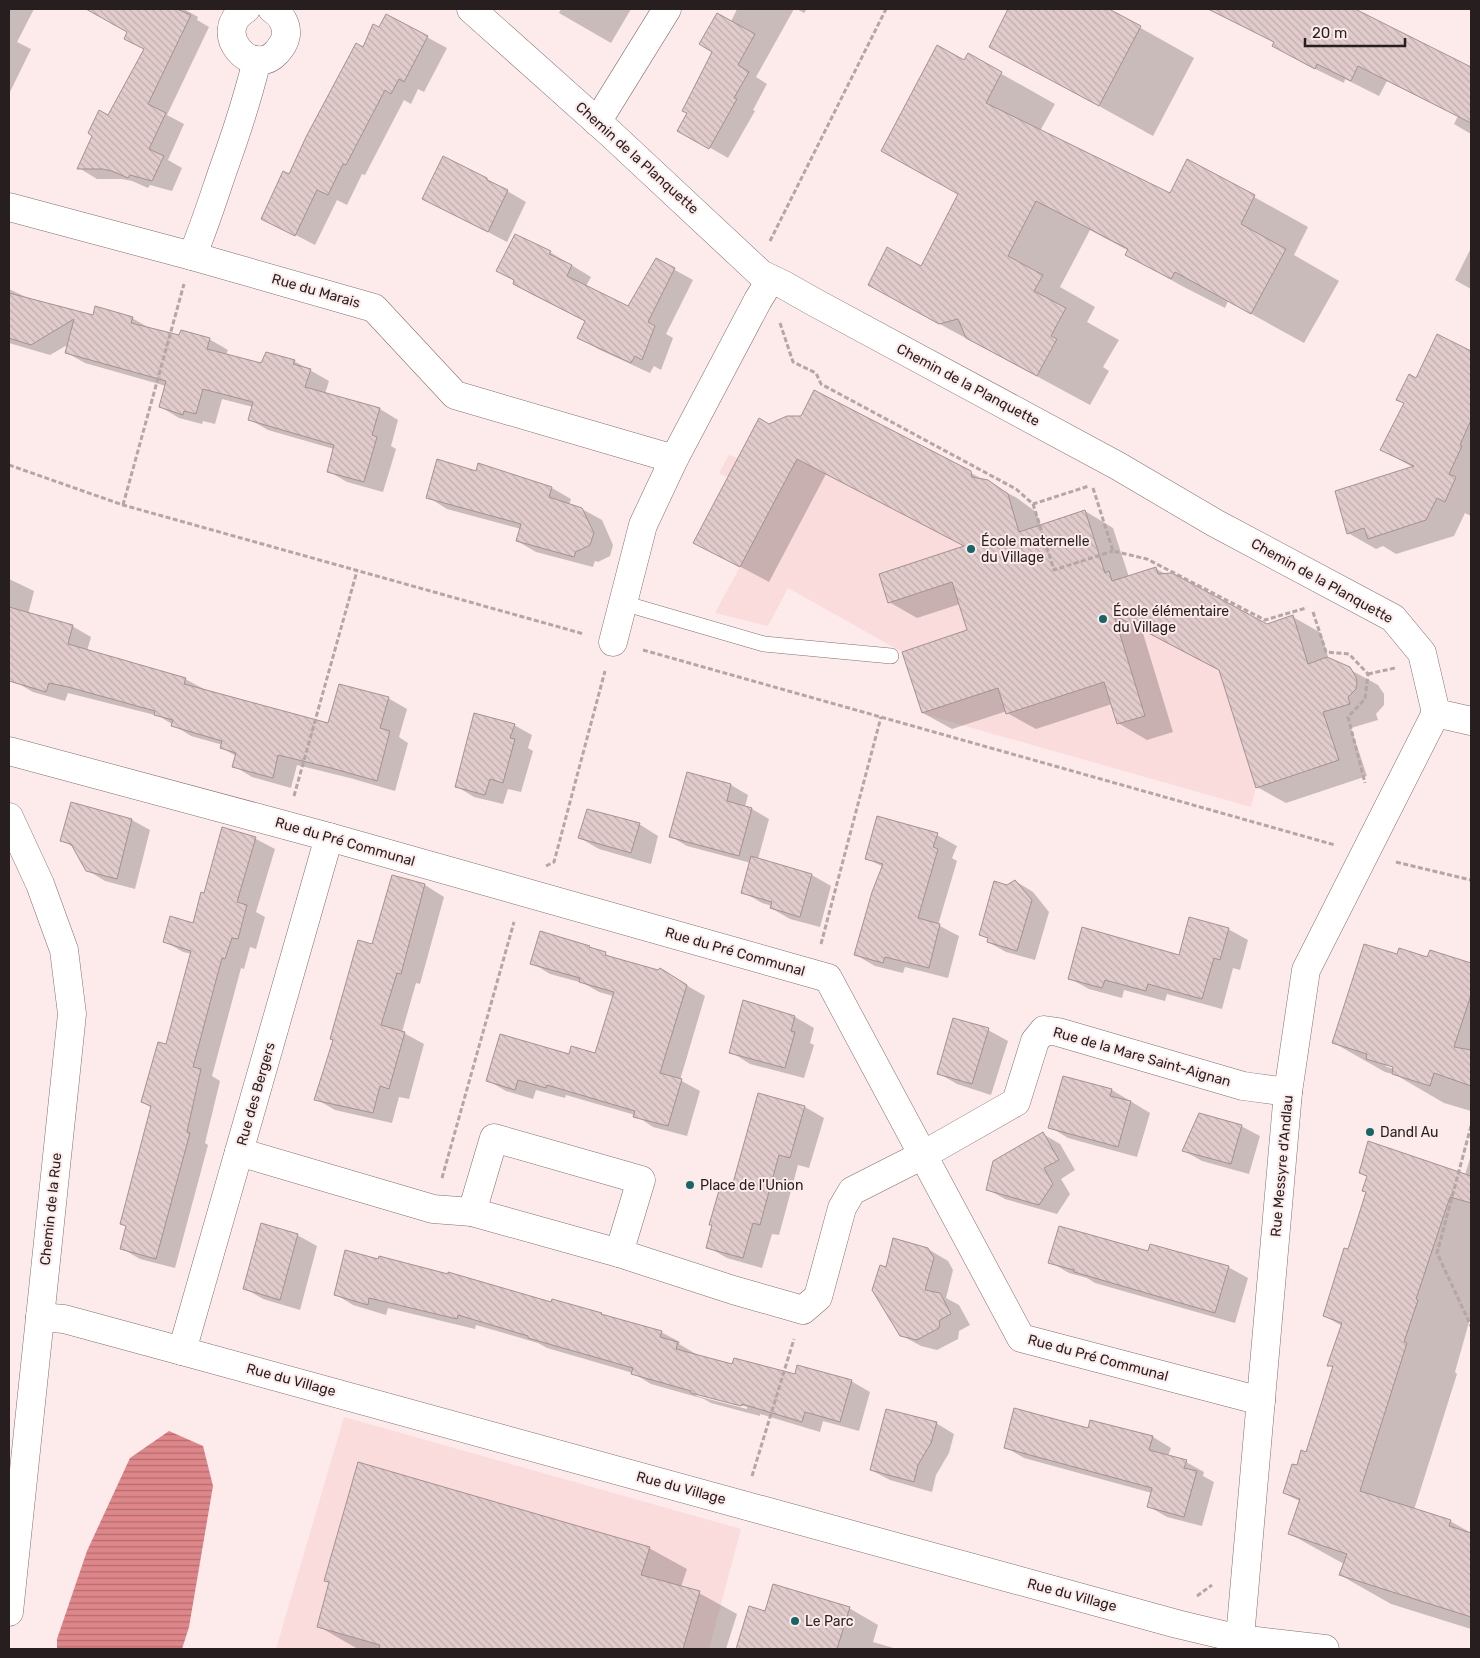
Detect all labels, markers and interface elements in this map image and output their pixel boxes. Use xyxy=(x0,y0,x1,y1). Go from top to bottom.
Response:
scale bar xyxy=(1305,15,1405,47)
text: 20 m xyxy=(1312,24,1347,42)
street label: Chemin de la Planquette xyxy=(572,98,702,218)
street label: Rue du Marais xyxy=(270,270,362,312)
street label: Chemin de la Planquette xyxy=(894,340,1043,430)
place label: École maternelle du Village xyxy=(981,532,1090,566)
street label: Chemin de la Planquette xyxy=(1248,535,1396,627)
marker: École maternelle du Village xyxy=(965,543,977,555)
place label: École élémentaire du Village xyxy=(1113,602,1229,636)
marker: École élémentaire du Village xyxy=(1097,613,1109,625)
street label: Rue du Pré Communal xyxy=(273,814,417,870)
street label: Rue du Pré Communal xyxy=(663,924,807,980)
street label: Rue de la Mare Saint-Aignan xyxy=(1051,1023,1233,1091)
street label: Rue des Bergers xyxy=(233,1040,279,1148)
street label: Rue Messyre d'Andlau xyxy=(1267,1094,1297,1238)
place label: Dandl Au xyxy=(1380,1124,1438,1141)
marker: Dandl Au xyxy=(1364,1126,1376,1138)
street label: Chemin de la Rue xyxy=(37,1152,65,1266)
place label: Place de l'Union xyxy=(700,1177,803,1194)
marker: Place de l'Union xyxy=(684,1179,696,1191)
street label: Rue du Pré Communal xyxy=(1026,1331,1170,1385)
street label: Rue du Village xyxy=(244,1360,338,1400)
street label: Rue du Village xyxy=(634,1468,728,1508)
street label: Rue du Village xyxy=(1025,1575,1119,1615)
place label: Le Parc xyxy=(805,1613,854,1630)
marker: Le Parc xyxy=(789,1615,801,1627)

